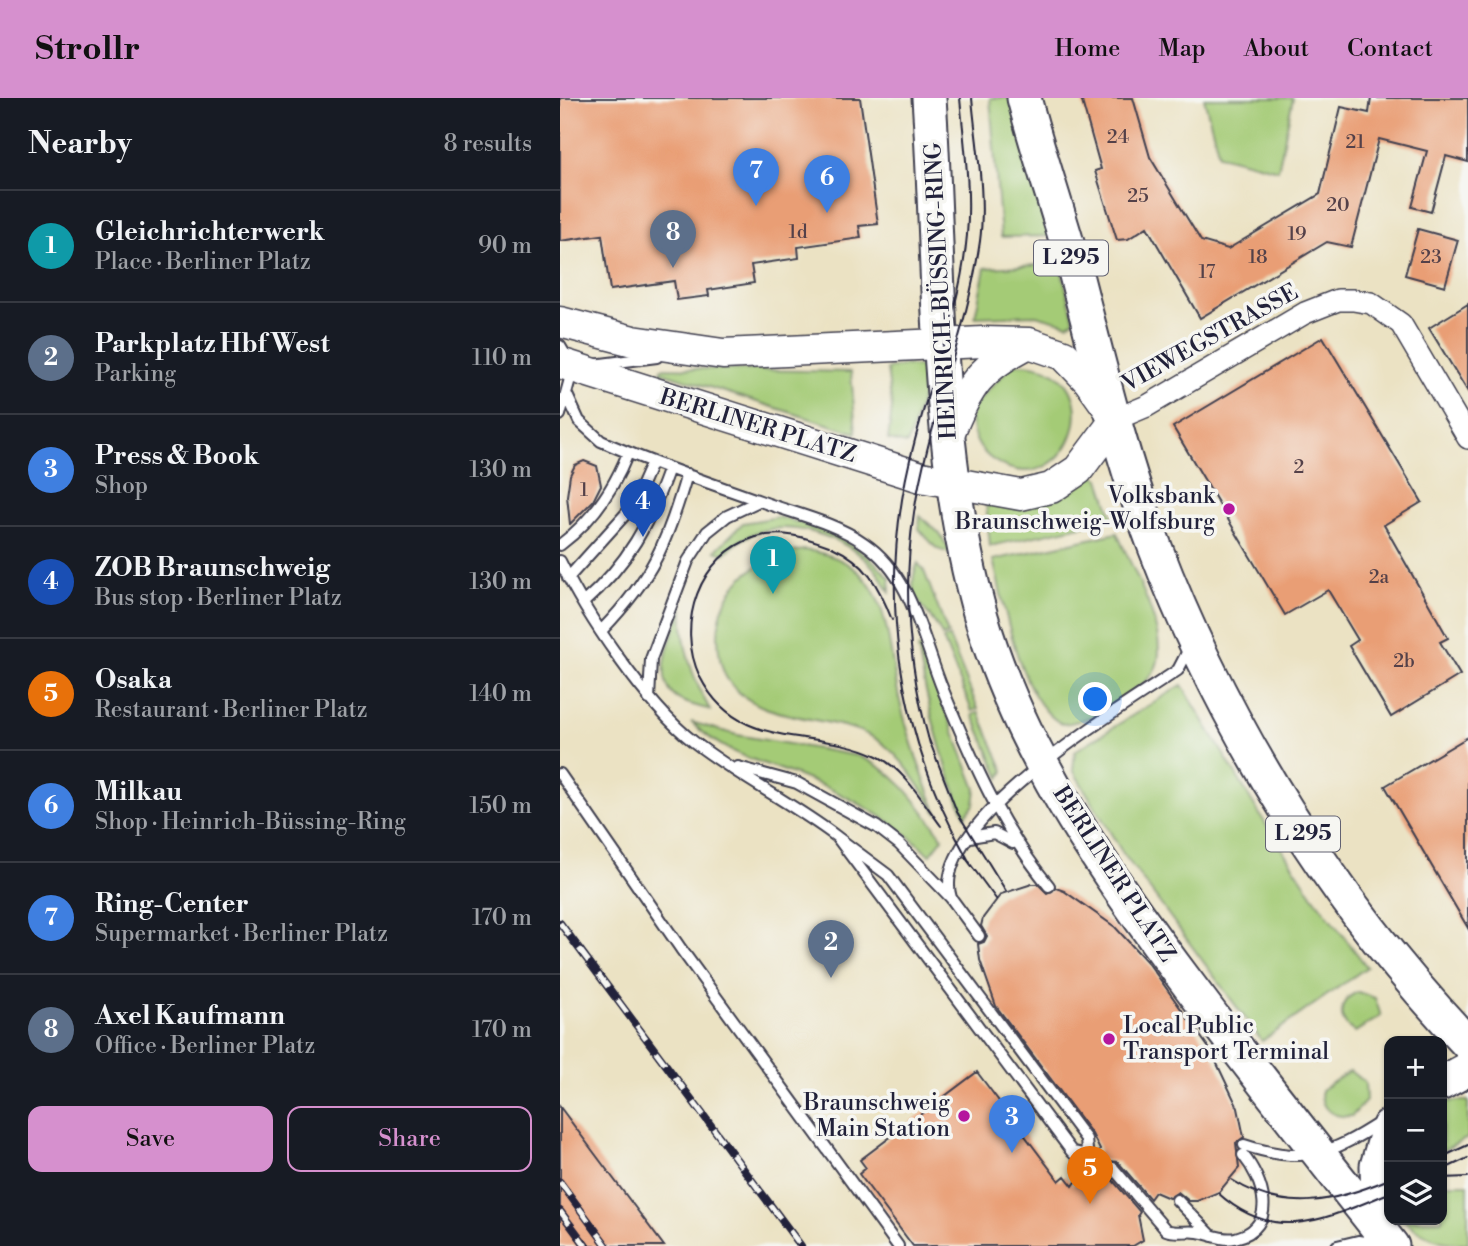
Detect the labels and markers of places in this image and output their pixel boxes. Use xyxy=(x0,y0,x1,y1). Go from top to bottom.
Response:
pin: 7 xyxy=(733,148,779,206)
pin: 6 xyxy=(804,155,850,213)
pin: 8 xyxy=(650,210,696,268)
pin: 4 xyxy=(620,479,666,537)
place label: Volksbank Braunschweig-Wolfsburg xyxy=(954,482,1216,536)
marker: Volksbank Braunschweig-Wolfsburg xyxy=(1221,501,1237,517)
pin: 1 xyxy=(750,536,796,594)
pin: 2 xyxy=(808,920,854,978)
place label: Local Public Transport Terminal xyxy=(1123,1012,1329,1066)
marker: Local Public Transport Terminal xyxy=(1101,1031,1117,1047)
place label: Braunschweig Main Station xyxy=(803,1089,950,1143)
pin: 3 xyxy=(989,1095,1035,1153)
marker: Braunschweig Main Station xyxy=(956,1108,972,1124)
pin: 5 xyxy=(1067,1146,1113,1204)

